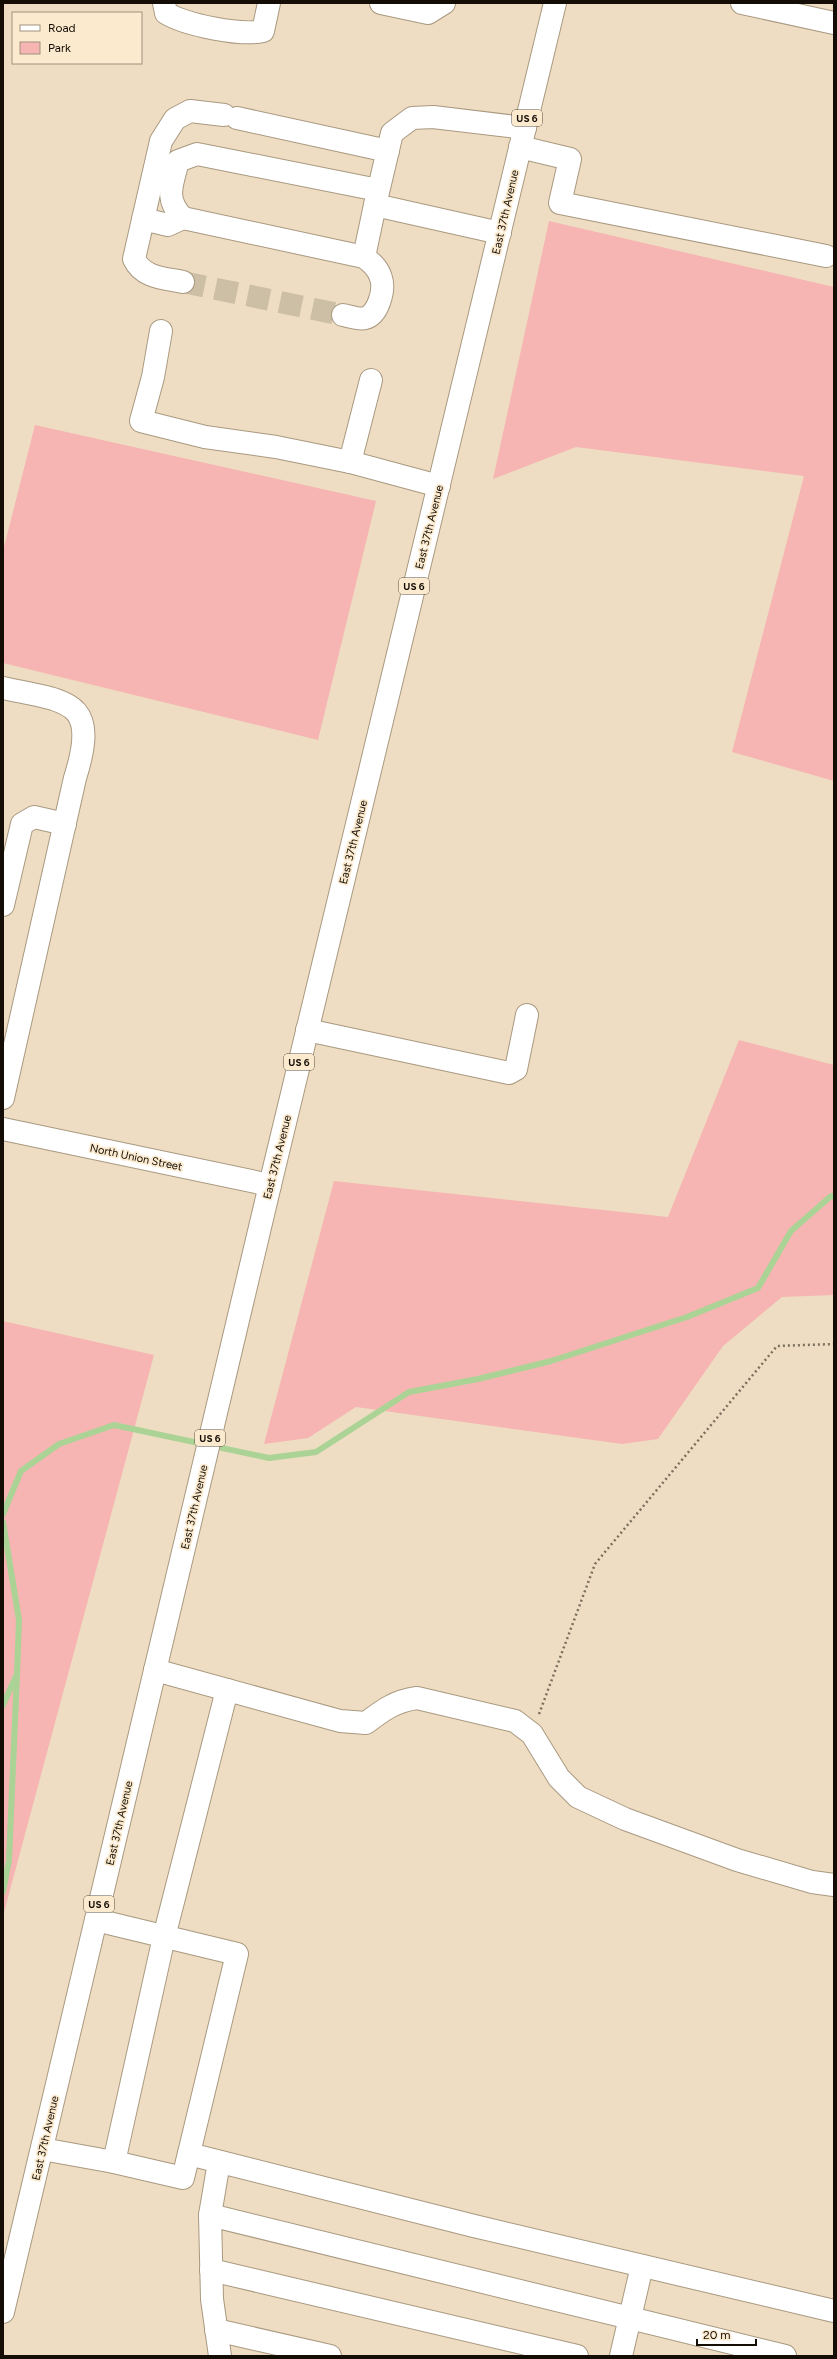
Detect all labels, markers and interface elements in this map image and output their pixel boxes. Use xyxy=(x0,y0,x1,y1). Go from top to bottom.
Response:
legend xyxy=(12,12,142,64)
text: Road xyxy=(48,21,76,35)
text: Park xyxy=(48,41,71,55)
road number: US 6 xyxy=(512,110,542,126)
street label: East 37th Avenue xyxy=(489,169,522,256)
street label: East 37th Avenue xyxy=(413,484,446,571)
road number: US 6 xyxy=(399,578,429,594)
street label: East 37th Avenue xyxy=(337,799,370,886)
road number: US 6 xyxy=(284,1054,314,1070)
street label: East 37th Avenue xyxy=(261,1114,294,1201)
street label: North Union Street xyxy=(89,1141,183,1174)
road number: US 6 xyxy=(195,1430,225,1446)
street label: East 37th Avenue xyxy=(178,1464,211,1551)
street label: East 37th Avenue xyxy=(103,1780,136,1867)
road number: US 6 xyxy=(84,1896,114,1912)
street label: East 37th Avenue xyxy=(29,2095,62,2182)
scale bar xyxy=(697,2321,756,2347)
text: 20 m xyxy=(703,2328,731,2342)

